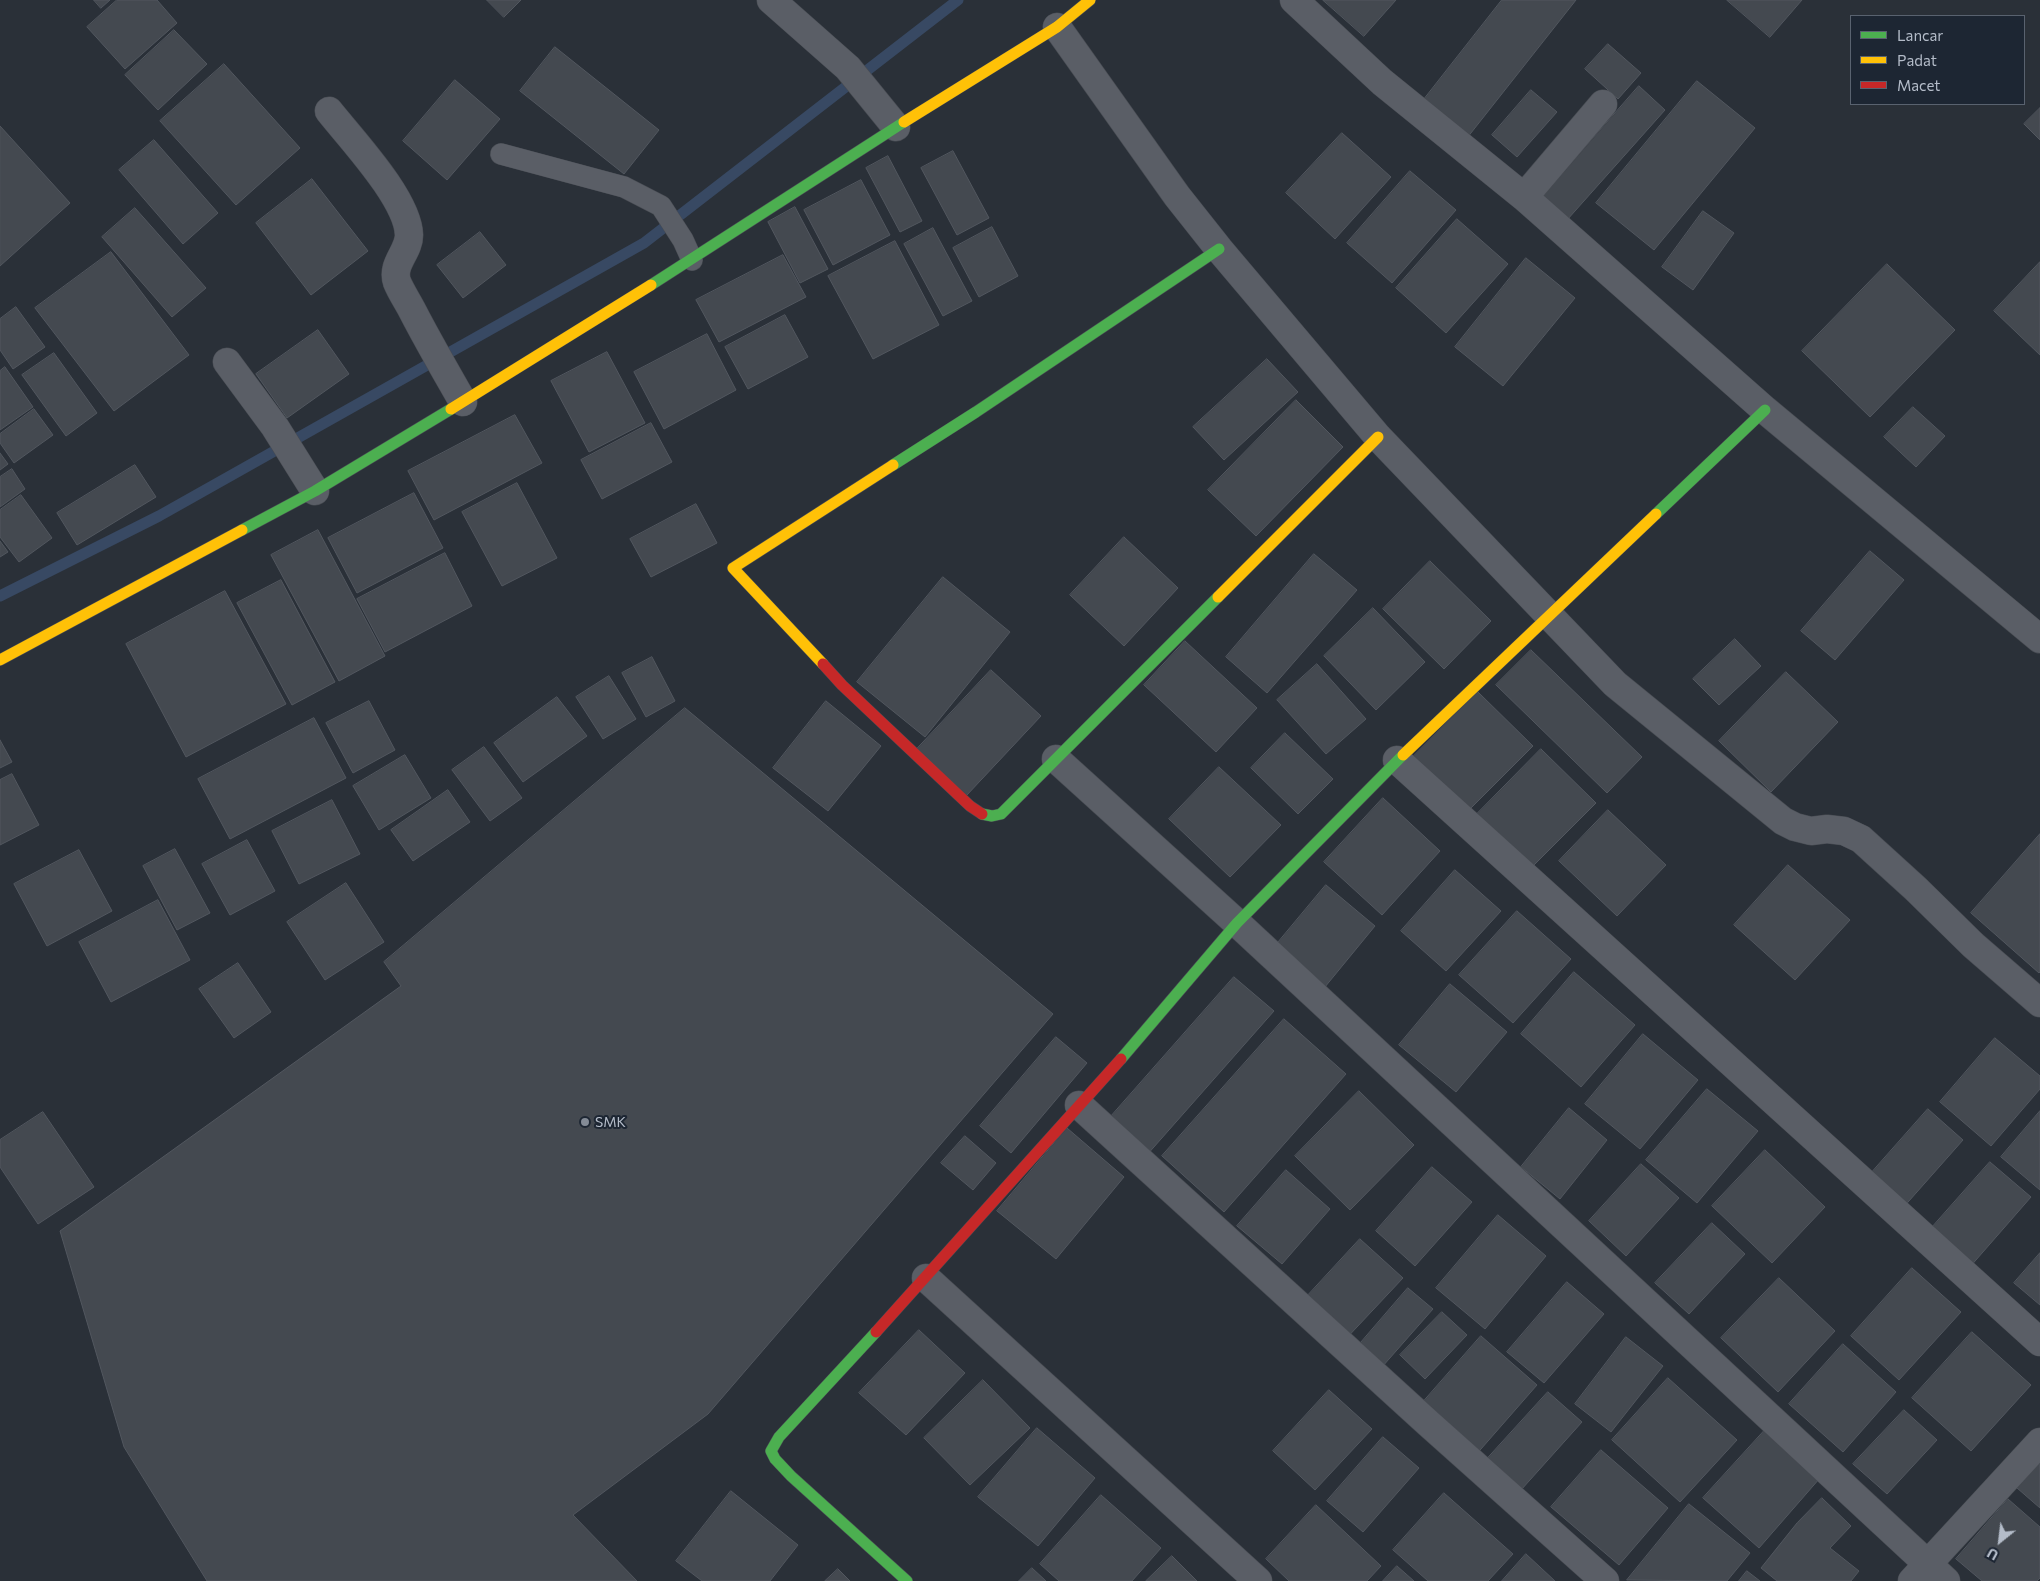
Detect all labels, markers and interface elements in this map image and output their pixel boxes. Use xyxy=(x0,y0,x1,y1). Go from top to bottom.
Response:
legend xyxy=(1850,15,2025,105)
text: Lancar xyxy=(1897,26,1943,44)
text: Padat xyxy=(1897,51,1937,69)
text: Macet xyxy=(1897,76,1940,94)
place label: SMK xyxy=(595,1114,626,1130)
marker: SMK xyxy=(579,1116,591,1128)
north arrow xyxy=(1975,1516,2025,1566)
text: U xyxy=(1984,1545,2001,1564)

